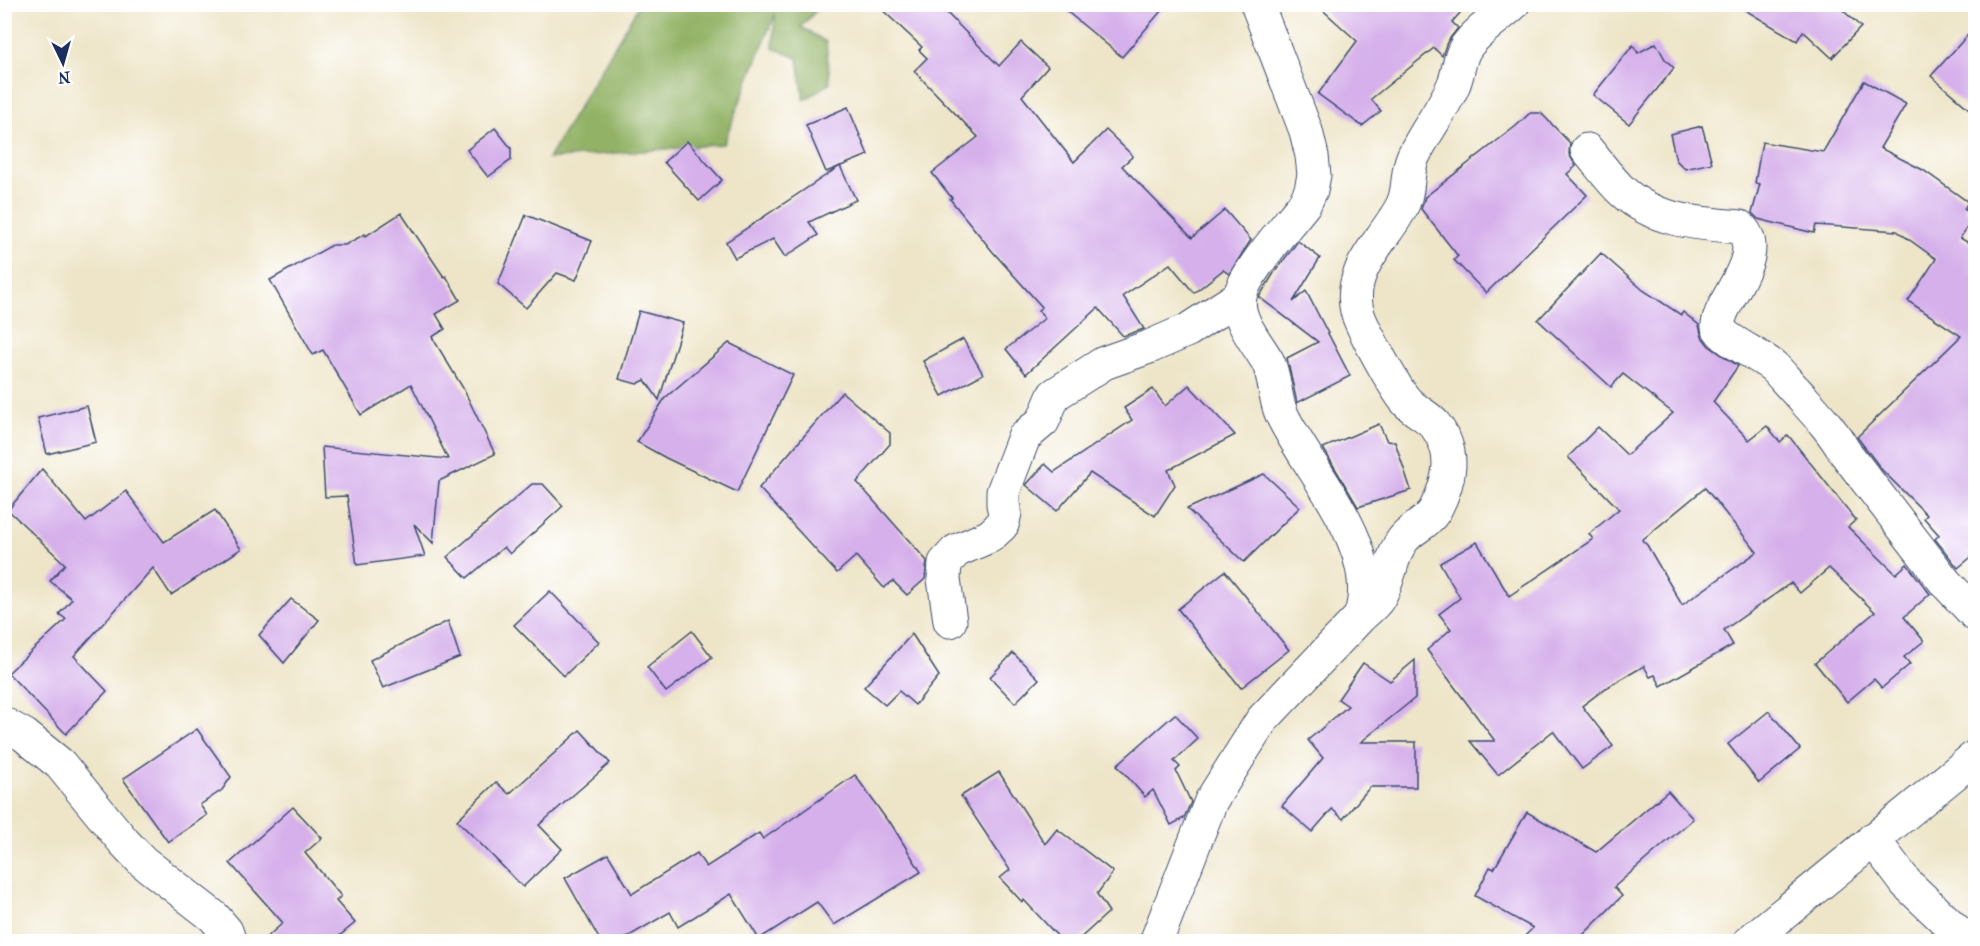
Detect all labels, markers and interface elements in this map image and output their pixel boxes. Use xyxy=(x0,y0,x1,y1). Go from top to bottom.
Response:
north arrow xyxy=(33,33,93,93)
text: N xyxy=(57,67,71,88)

